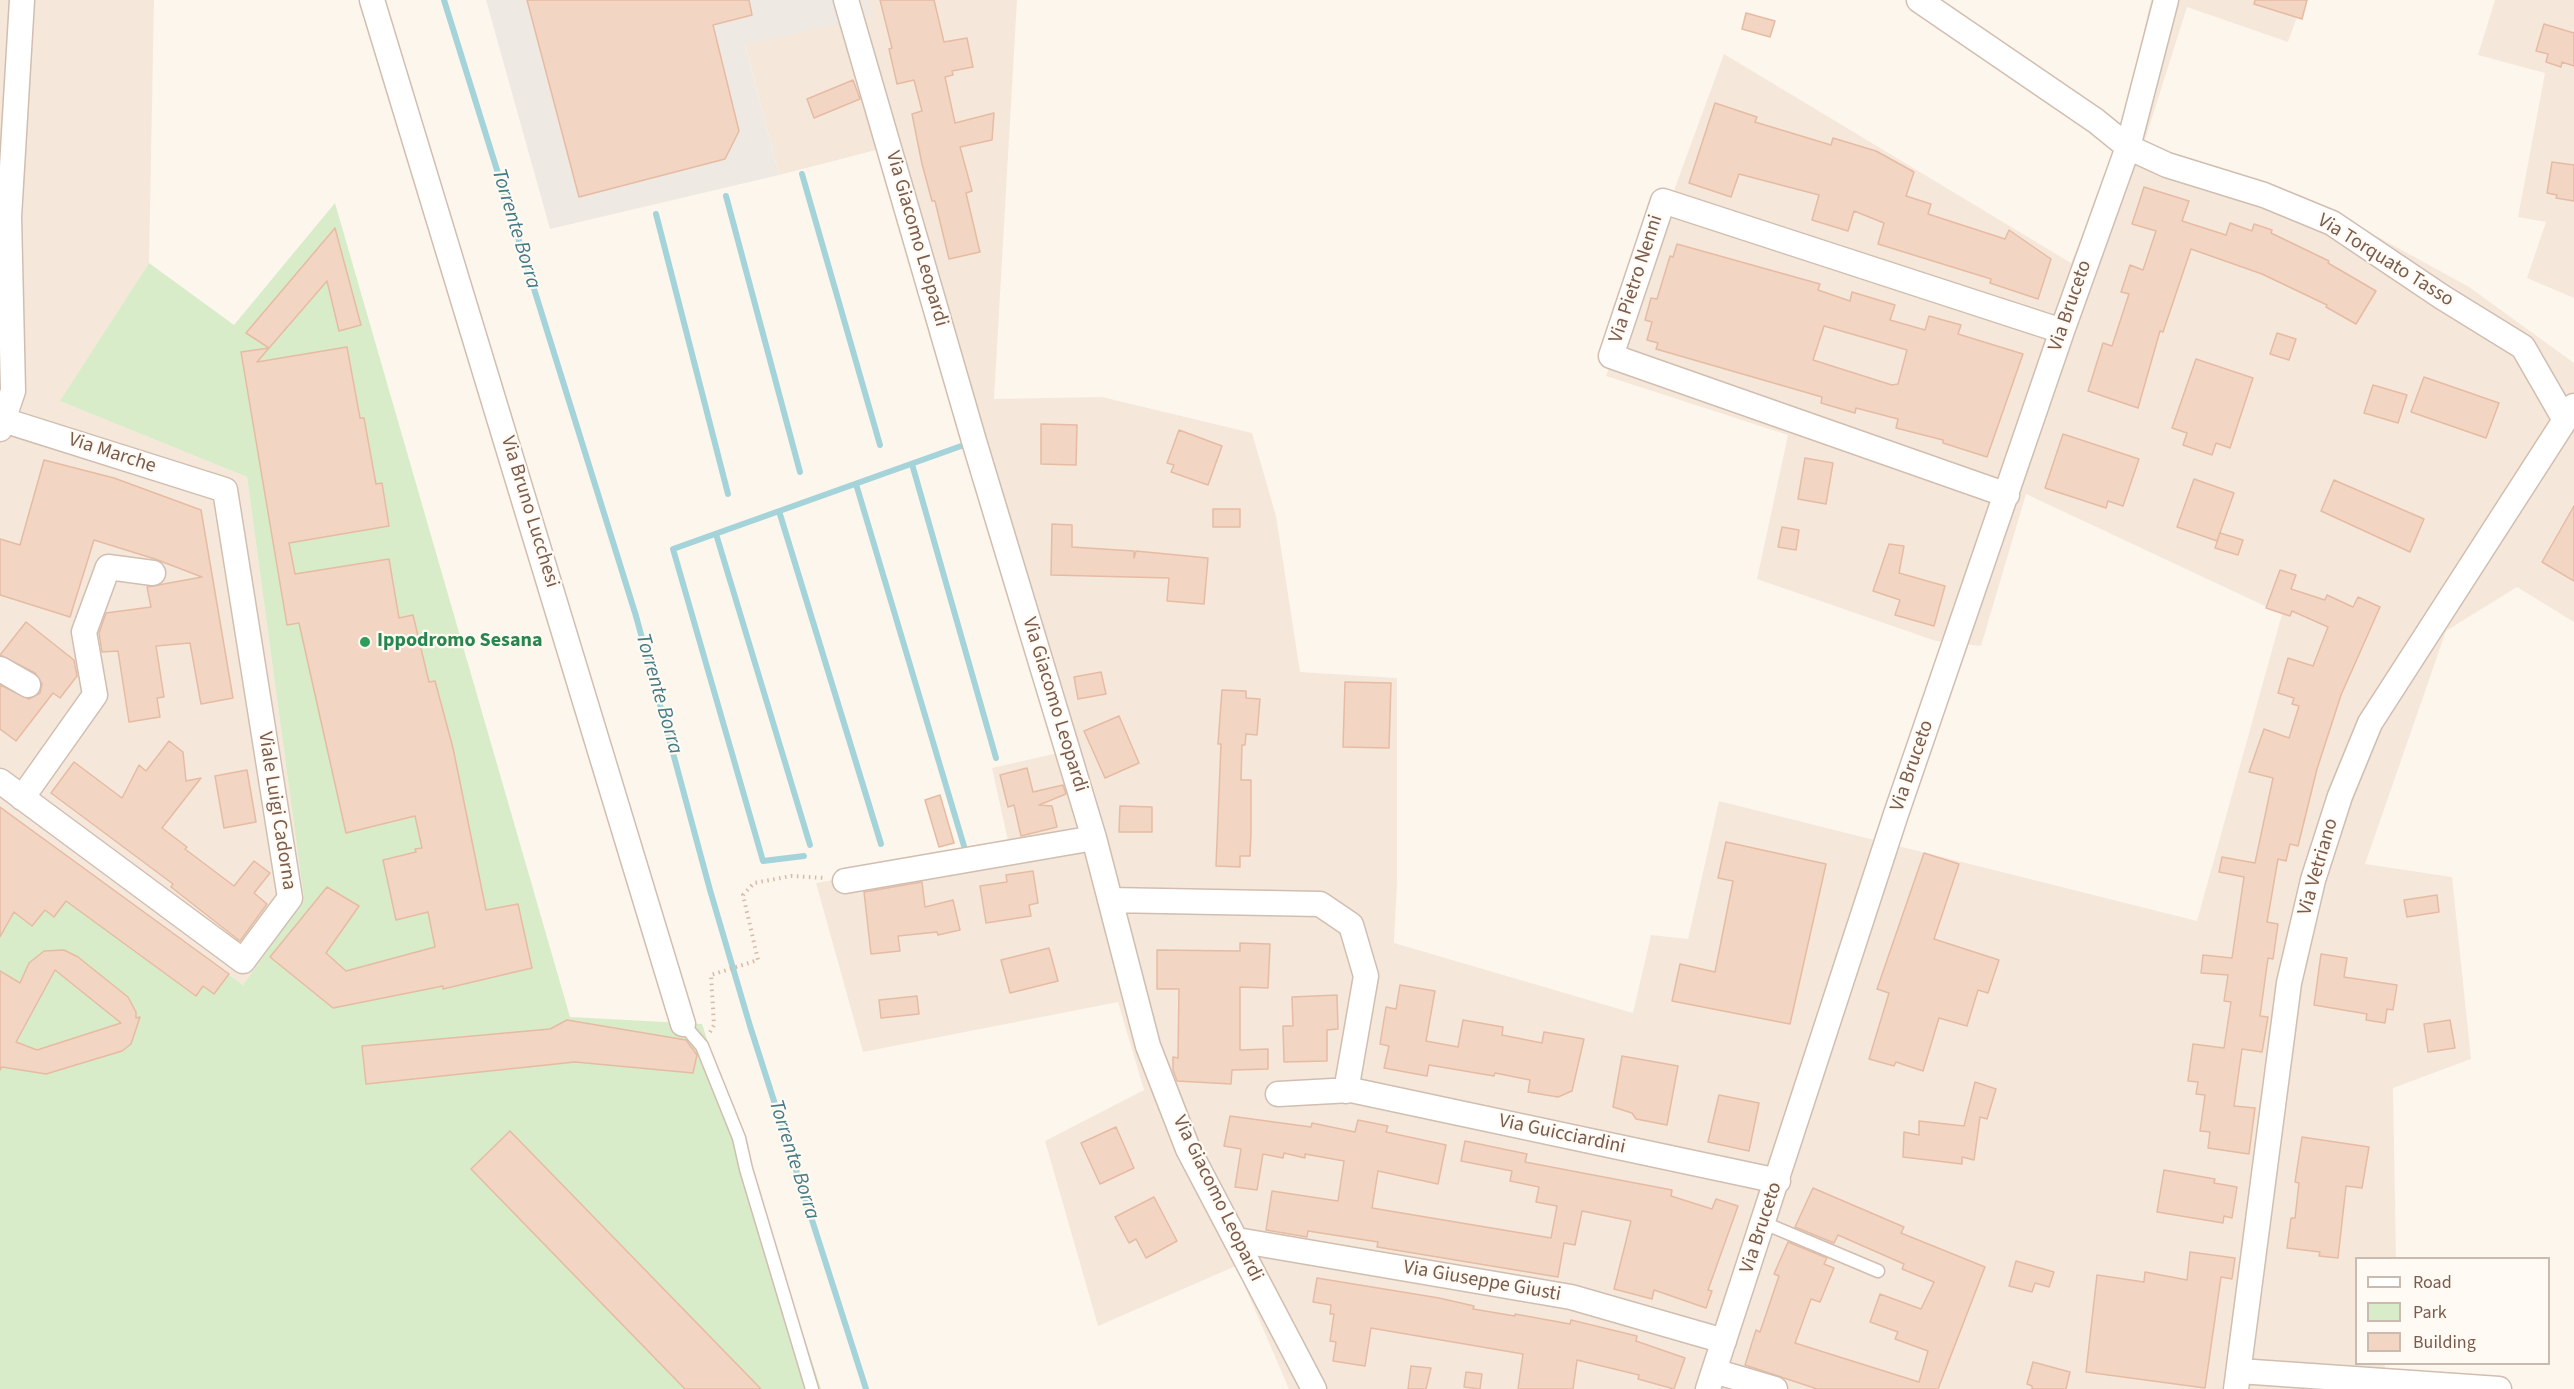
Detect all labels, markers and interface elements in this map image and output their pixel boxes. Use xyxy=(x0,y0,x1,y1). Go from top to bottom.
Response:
street label: Via Giacomo Leopardi xyxy=(879,148,953,330)
water label: Torrente Borra xyxy=(485,166,545,292)
street label: Via Torquato Tasso xyxy=(2312,209,2458,313)
street label: Via Pietro Nenni xyxy=(1605,212,1669,346)
street label: Via Bruceto xyxy=(2044,257,2098,355)
street label: Via Marche xyxy=(65,429,159,479)
street label: Via Bruno Lucchesi xyxy=(495,433,563,591)
street label: Via Giacomo Leopardi xyxy=(1016,615,1092,795)
place label: Ippodromo Sesana xyxy=(377,630,542,654)
water label: Torrente Borra xyxy=(629,631,687,757)
marker: Ippodromo Sesana xyxy=(358,635,372,649)
street label: Via Bruceto xyxy=(1886,717,1940,815)
street label: Viale Luigi Cadorna xyxy=(252,730,300,892)
street label: Via Vetriano xyxy=(2294,816,2344,918)
water label: Torrente Borra xyxy=(762,1097,824,1223)
street label: Via Guicciardini xyxy=(1496,1110,1628,1160)
street label: Via Giacomo Leopardi xyxy=(1166,1112,1268,1286)
street label: Via Bruceto xyxy=(1736,1179,1788,1277)
street label: Via Giuseppe Giusti xyxy=(1401,1256,1563,1308)
legend xyxy=(2355,1257,2550,1365)
text: Road xyxy=(2413,1270,2452,1295)
text: Park xyxy=(2413,1300,2447,1325)
text: Building xyxy=(2413,1330,2476,1355)

